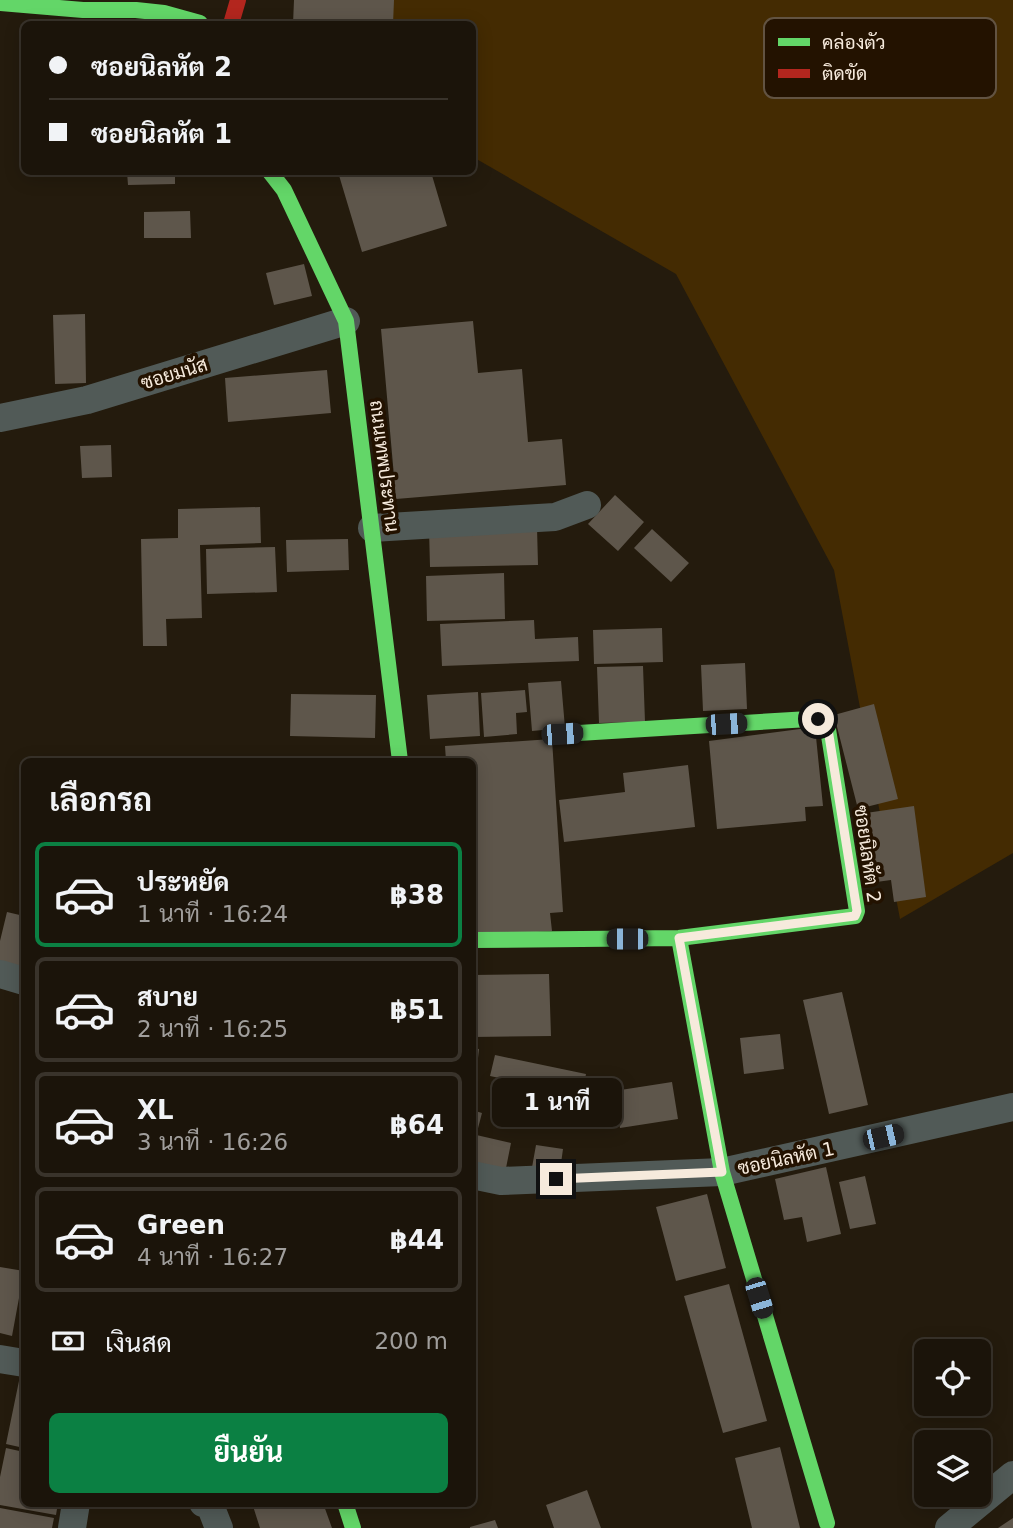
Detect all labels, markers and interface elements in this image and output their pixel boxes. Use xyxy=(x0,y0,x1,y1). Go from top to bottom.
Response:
legend xyxy=(764,18,996,98)
text: คล่องตัว xyxy=(822,31,886,53)
text: ซอยนิลหัต 2 xyxy=(91,52,232,82)
text: ติดขัด xyxy=(822,62,867,84)
text: ซอยนิลหัต 1 xyxy=(91,119,232,149)
street label: ซอยมนัส xyxy=(138,352,210,394)
street label: ถนนเทพประทาน xyxy=(366,399,404,533)
route start xyxy=(802,703,834,735)
car xyxy=(705,712,748,736)
car xyxy=(541,722,584,746)
text: เลือกรถ xyxy=(49,781,152,819)
street label: ซอยนิลหัต 2 xyxy=(850,804,886,904)
icon: car xyxy=(53,863,116,926)
text: ประหยัด xyxy=(137,867,230,897)
text: ฿38 xyxy=(390,880,444,910)
text: 1 นาที · 16:24 xyxy=(137,901,288,927)
car xyxy=(607,929,649,950)
icon: car xyxy=(53,978,116,1041)
text: สบาย xyxy=(137,982,198,1012)
text: ฿51 xyxy=(390,995,444,1025)
text: 2 นาที · 16:25 xyxy=(137,1016,288,1042)
callout: 1 นาที xyxy=(491,1078,621,1126)
text: 1 นาที xyxy=(524,1089,590,1115)
icon: car xyxy=(53,1093,116,1156)
text: XL xyxy=(137,1095,174,1125)
text: ฿64 xyxy=(390,1110,444,1140)
car xyxy=(861,1122,906,1152)
text: 3 นาที · 16:26 xyxy=(137,1129,288,1155)
street label: ซอยนิลหัต 1 xyxy=(735,1137,837,1179)
route end xyxy=(540,1163,572,1195)
icon: car xyxy=(53,1208,116,1271)
text: Green xyxy=(137,1210,225,1240)
text: ฿44 xyxy=(390,1225,444,1255)
text: 4 นาที · 16:27 xyxy=(137,1244,288,1270)
car xyxy=(743,1275,776,1321)
icon: cash xyxy=(49,1322,87,1360)
text: เงินสด xyxy=(105,1328,172,1358)
text: 200 m xyxy=(374,1328,448,1354)
map controls xyxy=(914,1339,991,1507)
button: locate xyxy=(914,1339,991,1416)
button: ยืนยัน xyxy=(49,1413,448,1493)
button: layers xyxy=(914,1430,991,1507)

